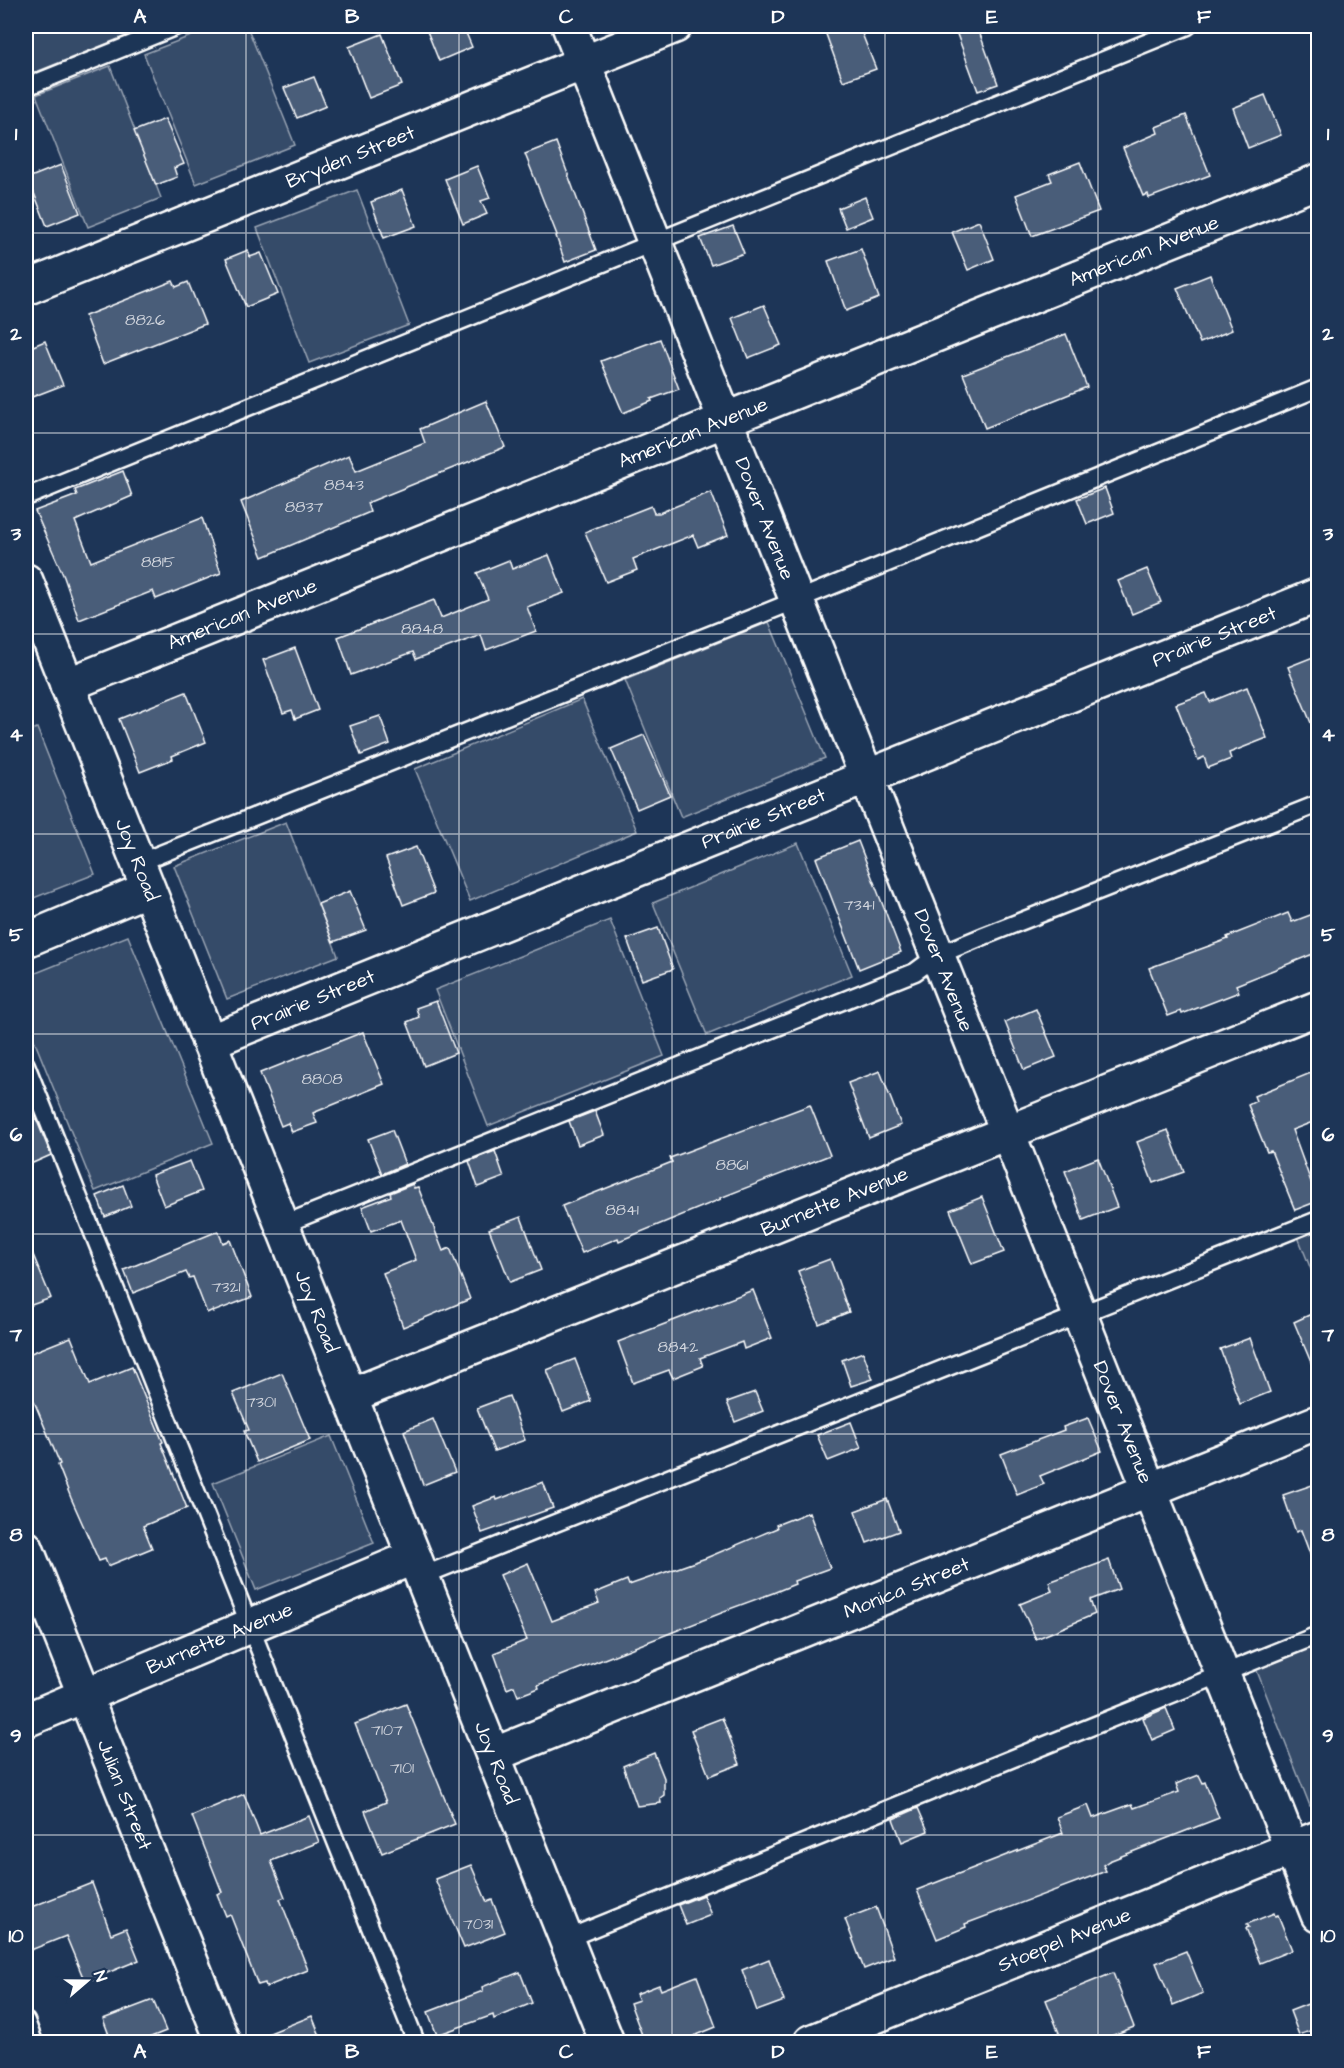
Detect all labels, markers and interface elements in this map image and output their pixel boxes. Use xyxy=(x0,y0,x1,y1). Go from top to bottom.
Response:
text: A xyxy=(134,3,147,31)
text: B xyxy=(345,3,360,31)
text: C xyxy=(559,3,574,31)
text: D xyxy=(772,3,785,31)
text: E xyxy=(986,3,998,31)
text: F xyxy=(1197,3,1212,31)
street label: Bryden Street xyxy=(282,118,419,196)
text: 1 xyxy=(15,120,18,148)
text: 1 xyxy=(1327,120,1330,148)
street label: American Avenue xyxy=(1065,208,1223,294)
house number: 8826 xyxy=(125,309,165,331)
text: 2 xyxy=(9,320,22,348)
text: 2 xyxy=(1321,320,1334,348)
street label: American Avenue xyxy=(614,390,772,475)
street label: Dover Avenue xyxy=(727,453,801,584)
house number: 8843 xyxy=(324,474,364,496)
house number: 8837 xyxy=(285,496,324,518)
text: 3 xyxy=(10,520,22,548)
text: 3 xyxy=(1322,520,1334,548)
house number: 8815 xyxy=(141,551,176,573)
street label: American Avenue xyxy=(163,572,322,657)
street label: Prairie Street xyxy=(1148,599,1281,674)
house number: 8848 xyxy=(401,618,443,640)
text: 4 xyxy=(9,721,23,749)
text: 4 xyxy=(1321,721,1335,749)
street label: Prairie Street xyxy=(697,781,830,856)
street label: Joy Road xyxy=(108,814,166,905)
house number: 7341 xyxy=(844,894,874,916)
street label: Dover Avenue xyxy=(907,905,980,1036)
text: 5 xyxy=(9,921,24,949)
text: 5 xyxy=(1321,921,1336,949)
street label: Prairie Street xyxy=(247,963,379,1038)
house number: 8808 xyxy=(301,1068,343,1090)
text: 6 xyxy=(10,1121,23,1149)
text: 6 xyxy=(1322,1121,1335,1149)
house number: 8861 xyxy=(716,1154,748,1176)
street label: Burnette Avenue xyxy=(757,1160,912,1244)
house number: 8841 xyxy=(605,1199,639,1221)
street label: Joy Road xyxy=(287,1266,345,1357)
house number: 7321 xyxy=(211,1276,241,1298)
text: 7 xyxy=(9,1321,23,1349)
text: 7 xyxy=(1321,1321,1335,1349)
house number: 8842 xyxy=(658,1336,698,1358)
street label: Dover Avenue xyxy=(1086,1357,1160,1488)
house number: 7301 xyxy=(246,1391,276,1413)
text: 8 xyxy=(10,1521,23,1549)
text: 8 xyxy=(1322,1521,1335,1549)
street label: Monica Street xyxy=(839,1550,974,1626)
street label: Burnette Avenue xyxy=(142,1595,297,1682)
street label: Joy Road xyxy=(467,1717,525,1808)
house number: 7107 xyxy=(371,1719,403,1741)
text: 9 xyxy=(10,1722,22,1750)
text: 9 xyxy=(1322,1722,1334,1750)
street label: Julian Street xyxy=(90,1736,159,1855)
house number: 7101 xyxy=(390,1757,414,1779)
street label: Stoepel Avenue xyxy=(994,1901,1135,1979)
house number: 7031 xyxy=(463,1913,493,1935)
text: 10 xyxy=(8,1922,24,1950)
text: 10 xyxy=(1320,1922,1336,1950)
north arrow xyxy=(57,1951,117,2011)
text: N xyxy=(88,1968,112,1985)
text: A xyxy=(134,2038,147,2066)
text: B xyxy=(345,2038,360,2066)
text: C xyxy=(559,2038,574,2066)
text: D xyxy=(772,2038,785,2066)
text: E xyxy=(986,2038,998,2066)
text: F xyxy=(1197,2038,1212,2066)

